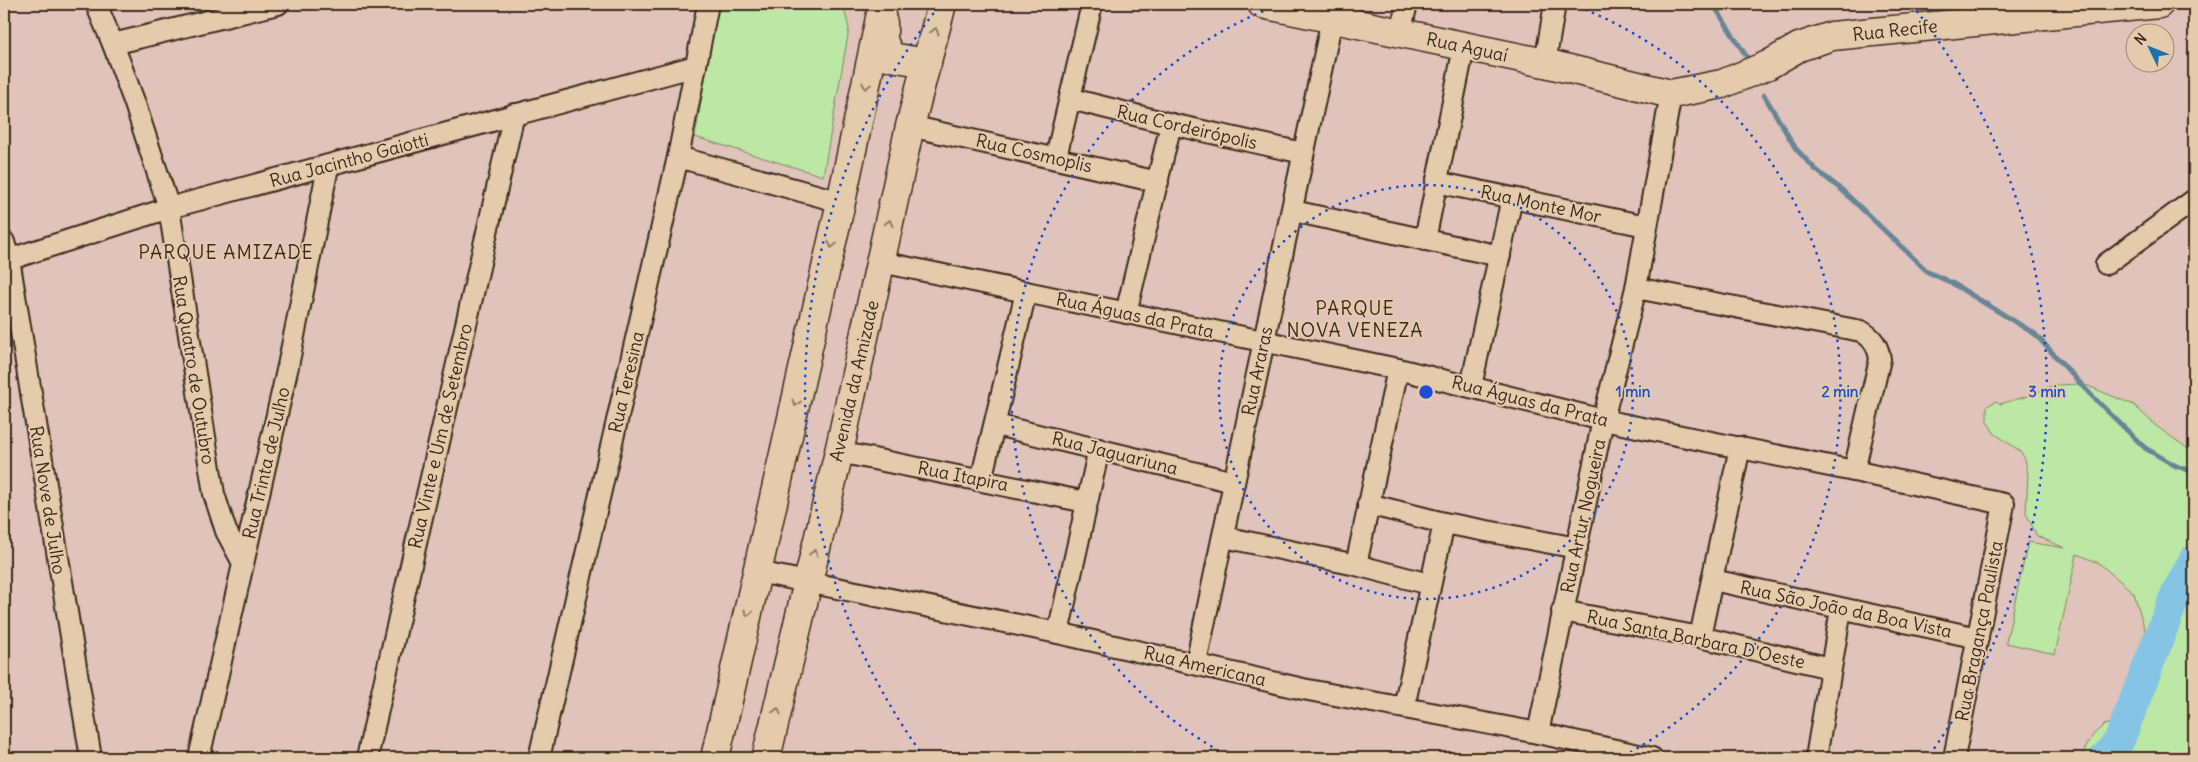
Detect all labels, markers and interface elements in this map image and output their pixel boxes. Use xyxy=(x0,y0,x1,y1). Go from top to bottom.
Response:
street label: Rua Recife xyxy=(1851,14,1939,46)
north arrow xyxy=(2126,22,2176,72)
one-way arrow xyxy=(929,27,940,36)
street label: Rua Aguaí xyxy=(1424,27,1510,67)
text: N xyxy=(2131,29,2150,49)
one-way arrow xyxy=(861,81,871,90)
street label: Rua Cordeirópolis xyxy=(1115,100,1259,154)
street label: Rua Jacintho Gaiotti xyxy=(267,128,431,192)
street label: Rua Cosmoplis xyxy=(974,128,1094,178)
street label: Rua Monte Mor xyxy=(1478,180,1604,228)
one-way arrow xyxy=(883,219,894,228)
district label: PARQUE AMIZADE xyxy=(138,240,314,264)
one-way arrow xyxy=(827,240,838,249)
street label: Rua Quatro de Outubro xyxy=(168,274,220,466)
street label: Rua Águas da Prata xyxy=(1054,287,1216,343)
district label: PARQUE NOVA VENEZA xyxy=(1286,296,1424,342)
street label: Avenida da Amizade xyxy=(824,298,884,464)
street label: Rua Vinte e Um de Setembro xyxy=(403,321,477,551)
street label: Rua Araras xyxy=(1236,324,1278,418)
street label: Rua Teresina xyxy=(603,329,649,435)
street label: Rua Águas da Prata xyxy=(1449,370,1611,432)
text: 1 min xyxy=(1616,382,1651,401)
text: 2 min xyxy=(1822,382,1859,401)
text: 3 min xyxy=(2028,382,2066,401)
centre of rings xyxy=(1417,383,1435,401)
street label: Rua Trinta de Julho xyxy=(237,385,295,541)
one-way arrow xyxy=(791,399,802,408)
street label: Rua Nove de Julho xyxy=(25,424,71,576)
street label: Rua Jaguariuna xyxy=(1050,426,1180,480)
street label: Rua Artur Nogueira xyxy=(1555,437,1611,595)
street label: Rua Itapira xyxy=(916,456,1010,496)
street label: Rua Bragança Paulista xyxy=(1950,539,2008,723)
one-way arrow xyxy=(808,548,819,557)
street label: Rua São João da Boa Vista xyxy=(1738,575,1954,643)
street label: Rua Santa Barbara D'Oeste xyxy=(1585,605,1807,673)
one-way arrow xyxy=(744,608,754,617)
street label: Rua Americana xyxy=(1142,641,1268,691)
one-way arrow xyxy=(771,706,782,715)

